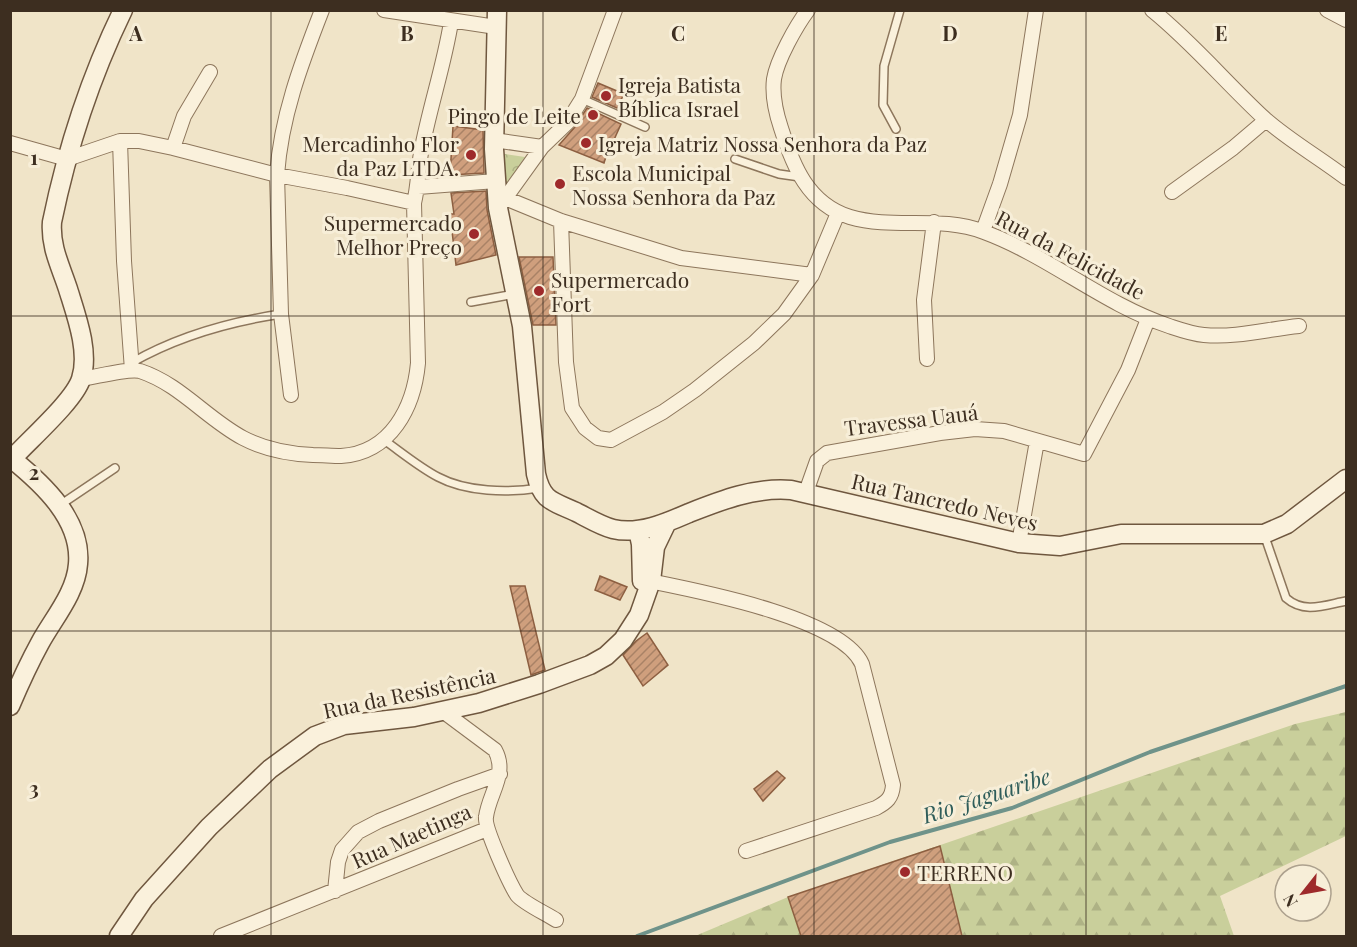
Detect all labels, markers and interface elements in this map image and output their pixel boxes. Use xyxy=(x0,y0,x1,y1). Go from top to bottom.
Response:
text: A xyxy=(128,19,143,46)
text: B xyxy=(400,19,414,46)
text: C xyxy=(671,19,685,46)
text: D xyxy=(942,19,958,46)
text: E xyxy=(1215,19,1227,46)
place label: Igreja Batista Bíblica Israel xyxy=(618,70,742,122)
marker: Igreja Batista Bíblica Israel xyxy=(599,89,613,103)
place label: Pingo de Leite xyxy=(447,101,581,129)
marker: Pingo de Leite xyxy=(586,108,600,122)
place label: Mercadinho Flor da Paz LTDA. xyxy=(302,129,460,181)
place label: Igreja Matriz Nossa Senhora da Paz xyxy=(598,129,927,157)
marker: Igreja Matriz Nossa Senhora da Paz xyxy=(579,136,593,150)
text: 1 xyxy=(30,143,38,170)
marker: Mercadinho Flor da Paz LTDA. xyxy=(464,148,478,162)
place label: Escola Municipal Nossa Senhora da Paz xyxy=(572,158,776,210)
marker: Escola Municipal Nossa Senhora da Paz xyxy=(553,177,567,191)
street label: Rua da Felicidade xyxy=(992,203,1150,305)
place label: Supermercado Melhor Preço xyxy=(324,208,462,260)
marker: Supermercado Melhor Preço xyxy=(467,227,481,241)
place label: Supermercado Fort xyxy=(551,265,689,317)
marker: Supermercado Fort xyxy=(532,284,546,298)
street label: Travessa Uauá xyxy=(843,397,980,441)
text: 2 xyxy=(29,458,39,485)
street label: Rua Tancredo Neves xyxy=(849,466,1041,536)
street label: Rua da Resistência xyxy=(320,660,498,724)
water label: Rio Jaguaribe xyxy=(917,760,1054,830)
text: 3 xyxy=(29,774,39,801)
street label: Rua Maetinga xyxy=(347,796,476,874)
place label: TERRENO xyxy=(917,858,1013,886)
north arrow xyxy=(1273,863,1333,923)
marker: TERRENO xyxy=(898,865,912,879)
text: N xyxy=(1278,890,1302,911)

